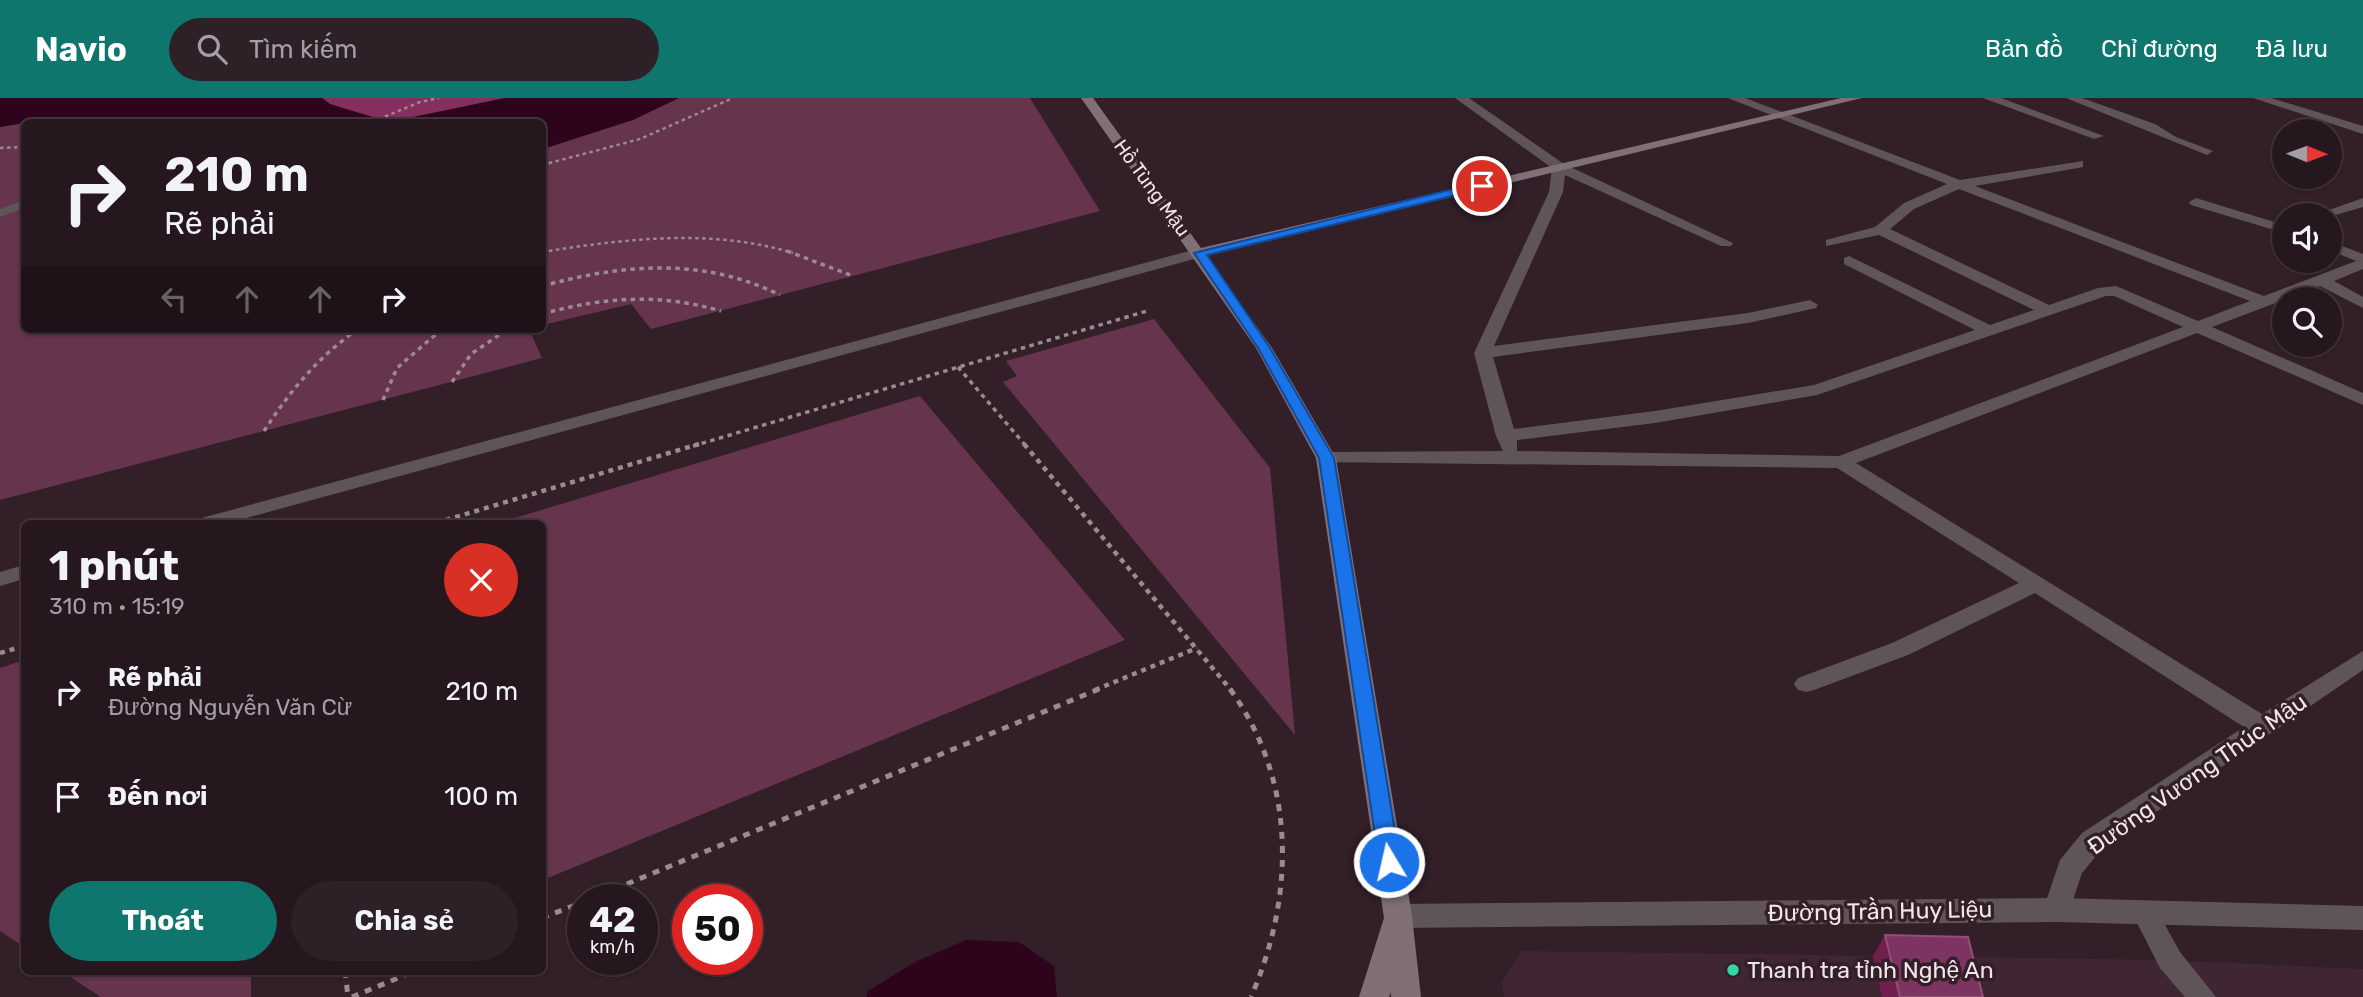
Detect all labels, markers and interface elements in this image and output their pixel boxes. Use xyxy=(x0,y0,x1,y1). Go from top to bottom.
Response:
search box xyxy=(169,18,659,81)
text: Navio xyxy=(35,30,127,69)
icon: search xyxy=(193,30,231,68)
text: Tìm kiếm xyxy=(249,34,357,65)
text: Bản đồ xyxy=(1985,35,2063,63)
text: Chỉ đường xyxy=(2101,35,2218,63)
text: Đã lưu xyxy=(2256,35,2328,63)
north arrow xyxy=(2272,119,2342,189)
map controls xyxy=(2272,119,2342,357)
street label: Hồ Tùng Mậu xyxy=(1109,135,1195,241)
text: 210 m xyxy=(164,145,309,203)
icon: right xyxy=(49,147,140,238)
pin xyxy=(1452,156,1512,216)
icon: arrive xyxy=(1463,167,1501,205)
button: sound xyxy=(2272,203,2342,273)
text: Rẽ phải xyxy=(164,204,275,242)
icon: left xyxy=(155,280,193,318)
icon: ahead xyxy=(228,280,266,318)
icon: ahead xyxy=(301,280,339,318)
icon: right xyxy=(374,280,412,318)
button: search xyxy=(2272,287,2342,357)
text: 1 phút xyxy=(49,541,179,591)
button: close xyxy=(444,543,518,617)
text: 310 m · 15:19 xyxy=(49,592,185,620)
text: Rẽ phải xyxy=(108,662,202,693)
icon: right xyxy=(49,673,87,711)
text: 210 m xyxy=(446,676,518,707)
street label: Đường Vương Thúc Mậu xyxy=(2082,688,2312,860)
text: Đường Nguyễn Văn Cừ xyxy=(108,693,352,721)
icon: arrive xyxy=(49,778,87,816)
text: Đến nơi xyxy=(108,781,207,812)
text: 100 m xyxy=(444,781,518,812)
position arrow xyxy=(1352,825,1426,899)
button: Thoát xyxy=(49,881,277,961)
button: Chia sẻ xyxy=(291,881,518,961)
speed limit sign: 50 xyxy=(672,884,763,975)
street label: Đường Trần Huy Liệu xyxy=(1767,895,1993,927)
text: 42 xyxy=(589,899,636,941)
text: km/h xyxy=(590,936,635,958)
place label: Thanh tra tỉnh Nghệ An xyxy=(1747,956,1994,984)
marker: Thanh tra tỉnh Nghệ An xyxy=(1725,962,1741,978)

